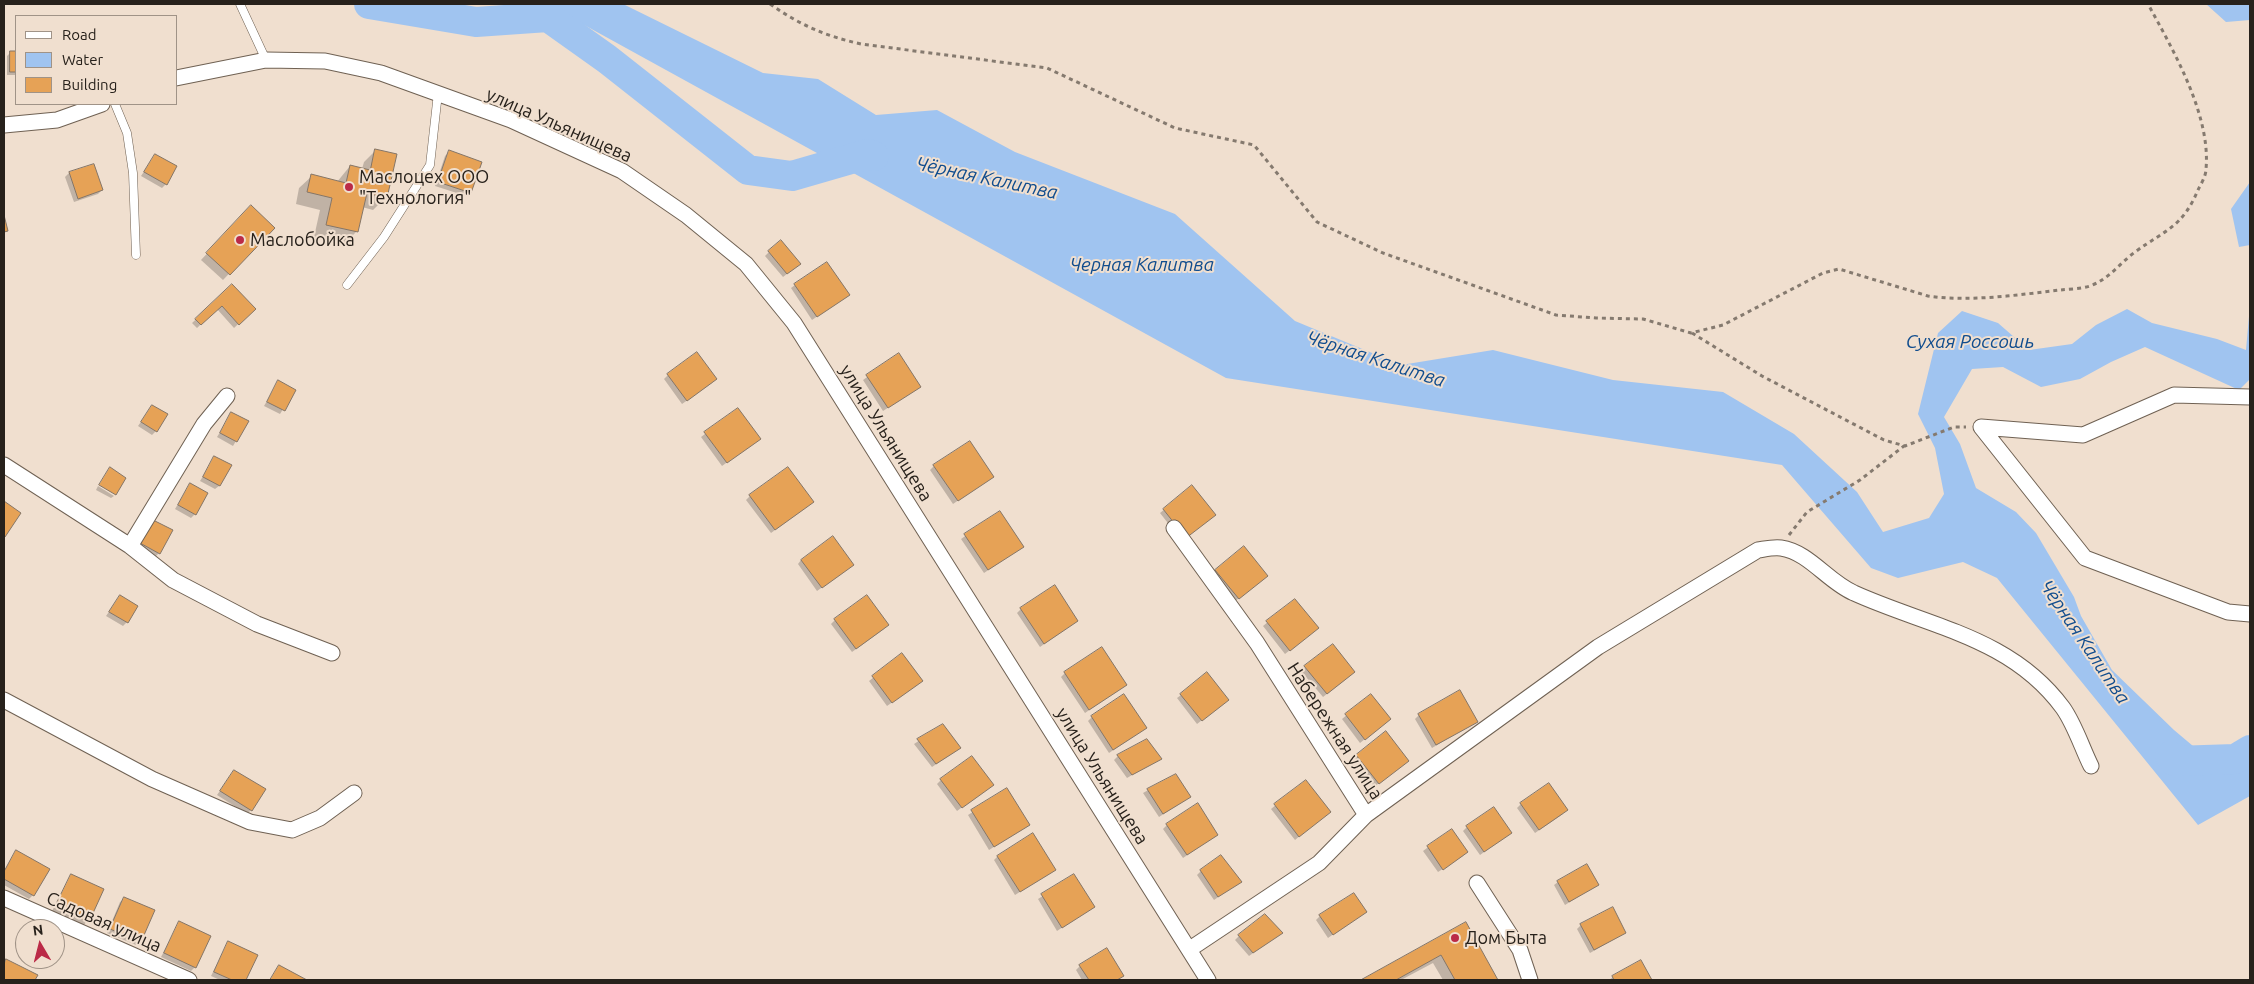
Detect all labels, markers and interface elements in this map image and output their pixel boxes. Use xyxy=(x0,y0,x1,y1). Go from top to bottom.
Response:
legend xyxy=(15,15,178,105)
text: Road xyxy=(62,26,97,43)
text: Water xyxy=(62,51,103,68)
text: Building xyxy=(62,76,117,93)
street label: улица Ульянищева xyxy=(483,83,635,167)
water label: Чёрная Калитва xyxy=(914,152,1060,204)
place label: Маслоцех ООО "Технология" xyxy=(359,166,489,208)
marker: Маслоцех ООО "Технология" xyxy=(343,181,355,193)
place label: Маслобойка xyxy=(250,229,355,251)
marker: Маслобойка xyxy=(234,234,246,246)
water label: Черная Калитва xyxy=(1070,254,1214,276)
water label: Чёрная Калитва xyxy=(1304,326,1448,392)
water label: Сухая Россошь xyxy=(1906,331,2034,353)
street label: улица Ульянищева xyxy=(835,361,937,505)
water label: Чёрная Калитва xyxy=(2035,576,2135,708)
street label: Набережная улица xyxy=(1283,658,1387,804)
street label: улица Ульянищева xyxy=(1051,704,1153,848)
street label: Садовая улица xyxy=(43,887,165,957)
north arrow xyxy=(15,919,65,969)
text: N xyxy=(32,921,44,939)
place label: Дом Быта xyxy=(1465,927,1547,949)
marker: Дом Быта xyxy=(1449,932,1461,944)

